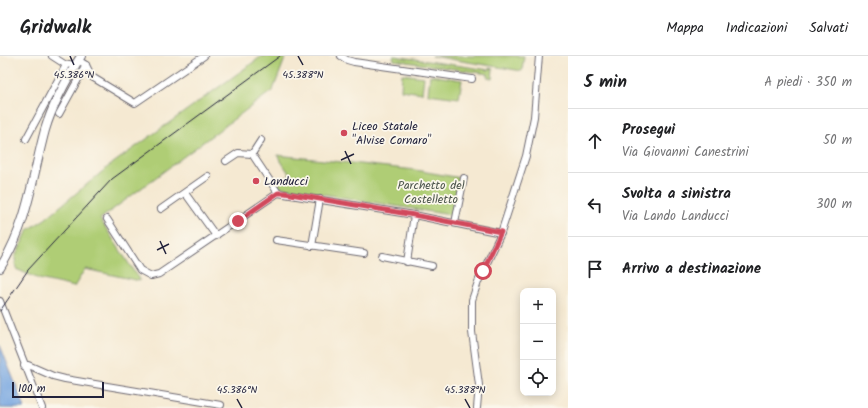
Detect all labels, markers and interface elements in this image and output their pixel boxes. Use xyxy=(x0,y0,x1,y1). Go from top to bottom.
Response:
text: Gridwalk xyxy=(20,13,91,43)
text: Mappa xyxy=(666,17,704,39)
text: Indicazioni xyxy=(726,17,787,39)
text: Salvati xyxy=(809,17,848,39)
text: 45.386°N xyxy=(54,67,95,83)
text: 45.388°N xyxy=(282,67,324,83)
text: 5 min xyxy=(584,69,627,96)
text: A piedi · 350 m xyxy=(764,72,852,93)
place label: Liceo Statale "Alvise Cornaro" xyxy=(352,117,431,150)
text: Prosegui xyxy=(622,118,675,142)
marker: Liceo Statale "Alvise Cornaro" xyxy=(339,128,349,138)
icon: ahead xyxy=(584,130,606,152)
text: 50 m xyxy=(823,130,852,151)
text: Via Giovanni Canestrini xyxy=(622,142,749,163)
place label: Landucci xyxy=(264,172,309,191)
marker: Landucci xyxy=(251,176,261,186)
park label: Parchetto del Castelletto xyxy=(397,176,465,209)
text: Svolta a sinistra xyxy=(622,182,731,206)
icon: left xyxy=(584,194,606,216)
text: 300 m xyxy=(816,194,852,215)
text: Via Lando Landucci xyxy=(622,206,729,227)
route end xyxy=(229,212,247,230)
text: Arrivo a destinazione xyxy=(622,257,761,281)
icon: arrive xyxy=(584,258,606,280)
route start xyxy=(474,262,492,280)
map controls xyxy=(520,288,556,396)
button: + xyxy=(520,288,556,324)
button: − xyxy=(520,324,556,360)
button: locate xyxy=(520,360,556,396)
scale bar xyxy=(12,380,104,399)
text: 100 m xyxy=(18,380,46,398)
text: 45.386°N xyxy=(217,382,258,398)
text: 45.388°N xyxy=(444,382,486,398)

